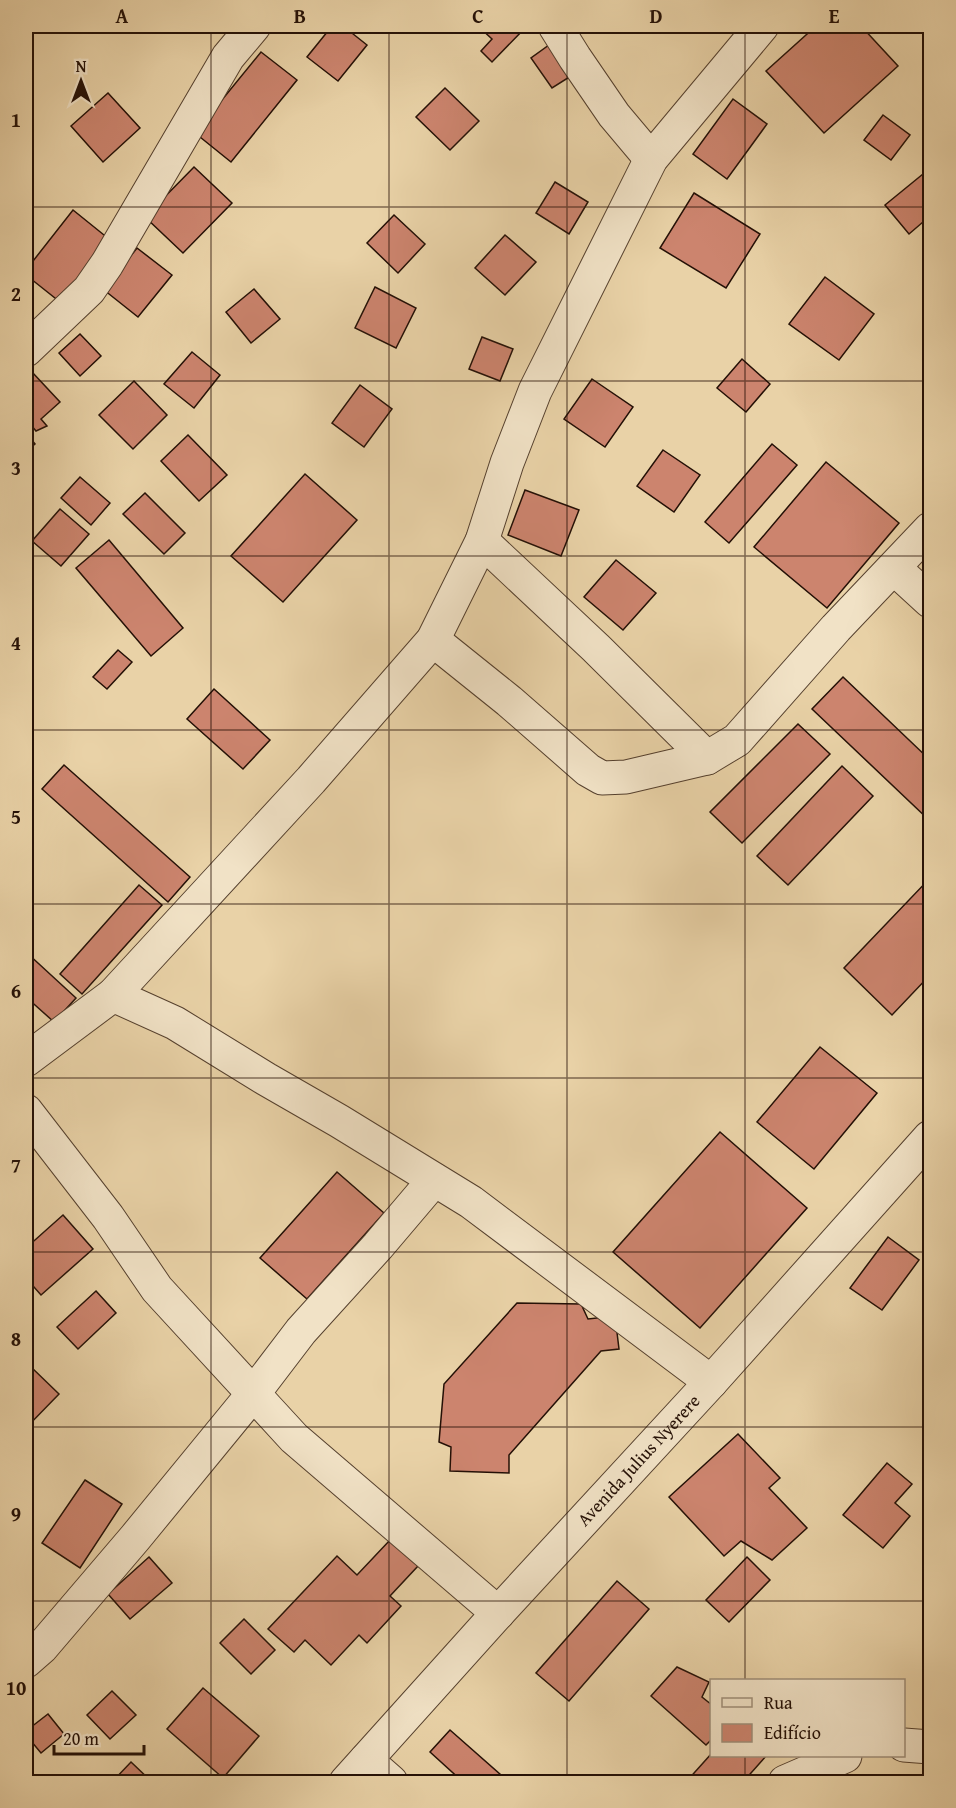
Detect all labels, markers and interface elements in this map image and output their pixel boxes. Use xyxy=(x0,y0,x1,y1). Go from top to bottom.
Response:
text: A xyxy=(116,1,129,30)
text: B xyxy=(294,1,306,30)
text: C xyxy=(472,1,484,30)
text: D xyxy=(649,1,663,30)
text: E xyxy=(829,1,840,30)
north arrow xyxy=(51,51,111,111)
text: N xyxy=(76,54,87,78)
text: 1 xyxy=(11,105,21,134)
text: 2 xyxy=(11,279,21,308)
text: 3 xyxy=(11,453,21,482)
text: 4 xyxy=(11,628,21,657)
text: 5 xyxy=(11,802,21,831)
text: 6 xyxy=(11,976,21,1005)
text: 7 xyxy=(11,1150,21,1179)
text: 8 xyxy=(11,1324,21,1353)
street label: Avenida Julius Nyerere xyxy=(571,1388,706,1532)
text: 9 xyxy=(11,1499,21,1528)
text: 10 xyxy=(6,1673,26,1702)
legend xyxy=(710,1679,905,1757)
text: Rua xyxy=(764,1689,793,1716)
scale bar xyxy=(54,1718,144,1756)
text: Edifício xyxy=(764,1719,821,1746)
text: 20 m xyxy=(63,1725,99,1752)

